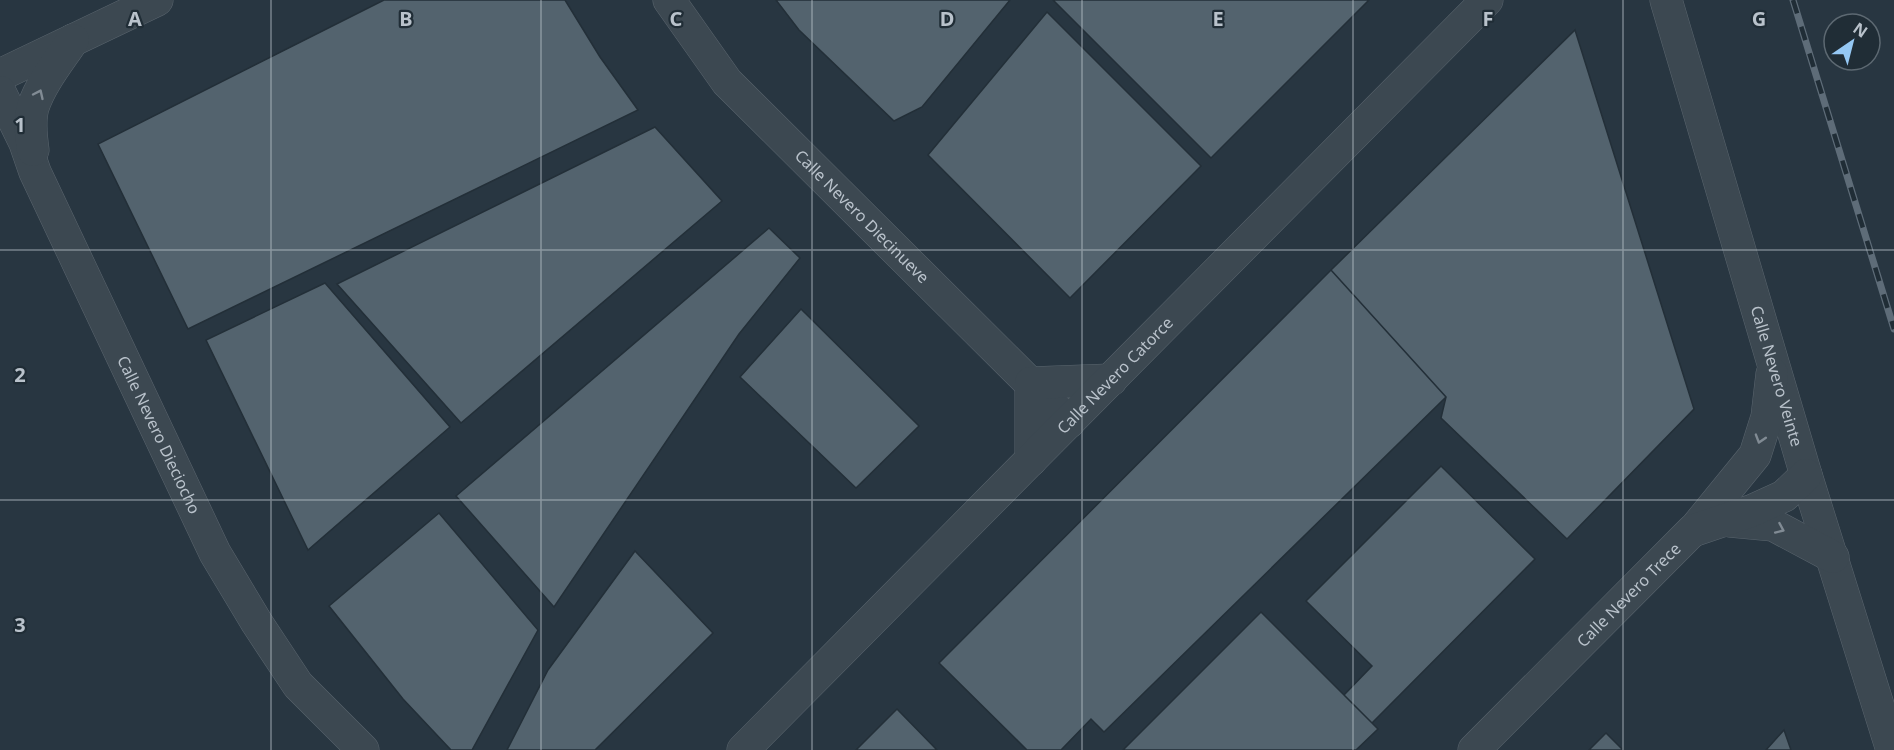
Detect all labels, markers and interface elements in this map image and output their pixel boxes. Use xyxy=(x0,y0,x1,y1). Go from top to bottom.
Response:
text: A xyxy=(128,5,142,32)
text: B xyxy=(399,5,413,32)
text: C xyxy=(670,5,683,32)
text: D xyxy=(940,5,954,32)
text: E xyxy=(1212,5,1224,32)
text: F xyxy=(1483,5,1493,32)
text: G xyxy=(1752,5,1766,32)
north arrow xyxy=(1822,12,1882,72)
text: N xyxy=(1849,17,1872,42)
one-way arrow xyxy=(32,90,44,101)
text: 1 xyxy=(14,111,26,138)
street label: Calle Nevero Diecinueve xyxy=(790,145,934,288)
street label: Calle Nevero Veinte xyxy=(1746,303,1808,449)
street label: Calle Nevero Catorce xyxy=(1052,312,1178,438)
street label: Calle Nevero Dieciocho xyxy=(112,352,206,517)
text: 2 xyxy=(14,361,26,388)
one-way arrow xyxy=(1755,433,1767,444)
one-way arrow xyxy=(1774,522,1785,534)
street label: Calle Nevero Trece xyxy=(1572,538,1685,652)
text: 3 xyxy=(14,611,26,638)

